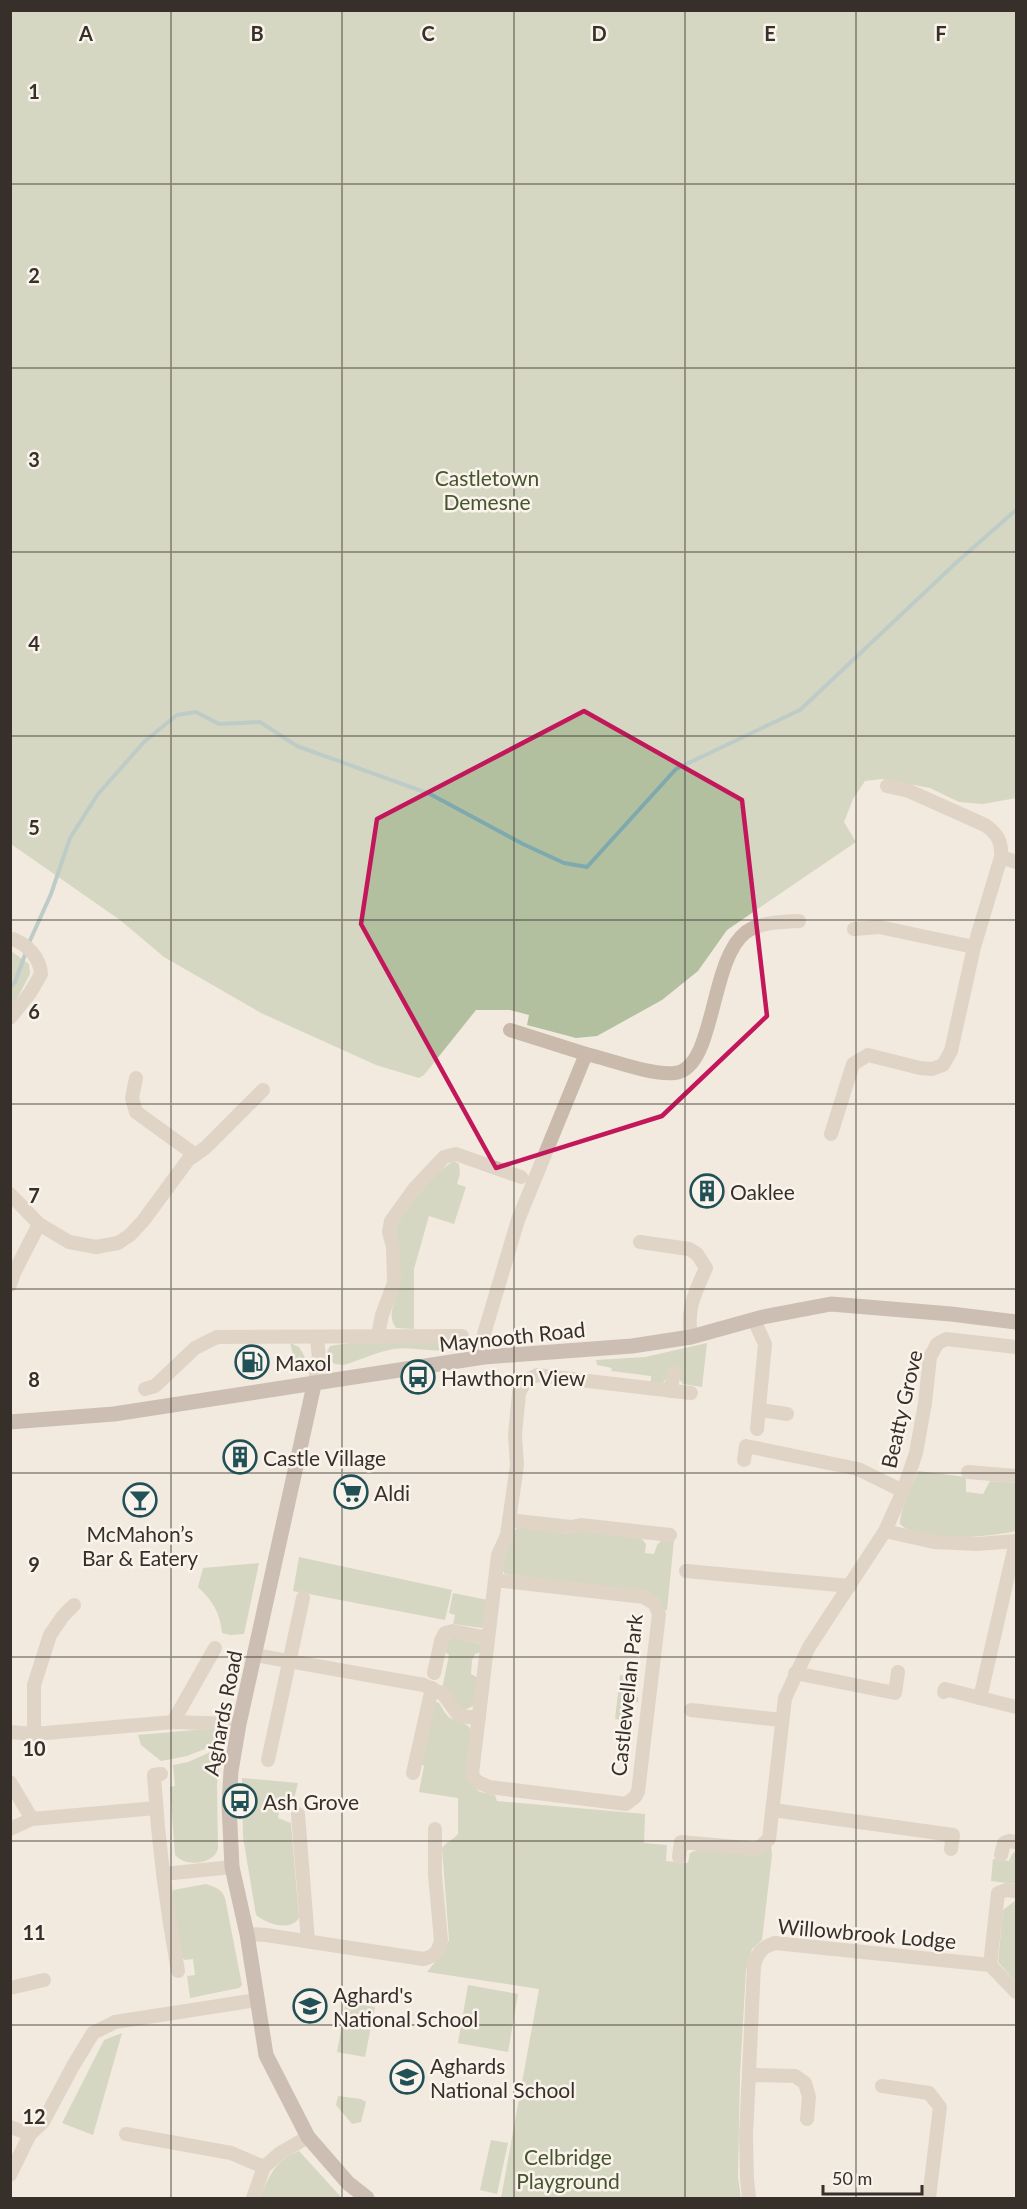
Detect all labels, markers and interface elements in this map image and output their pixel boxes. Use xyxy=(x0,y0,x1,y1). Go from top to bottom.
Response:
text: A xyxy=(78,21,93,45)
text: B xyxy=(250,21,264,45)
text: C xyxy=(421,21,435,45)
text: D xyxy=(591,21,607,45)
text: E xyxy=(764,21,776,45)
text: F xyxy=(935,21,947,45)
text: 1 xyxy=(28,79,40,103)
text: 2 xyxy=(28,263,40,287)
text: 3 xyxy=(28,447,40,471)
park label: Castletown Demesne xyxy=(435,465,539,514)
text: 4 xyxy=(28,631,40,655)
text: 5 xyxy=(28,815,40,839)
text: 6 xyxy=(28,999,40,1023)
building icon: Oaklee xyxy=(689,1173,725,1209)
place label: Oaklee xyxy=(730,1179,795,1204)
text: 7 xyxy=(28,1183,40,1207)
street label: Maynooth Road xyxy=(438,1316,586,1356)
fuel station icon: Maxol xyxy=(234,1344,270,1380)
street label: Beatty Grove xyxy=(875,1347,927,1471)
place label: Maxol xyxy=(275,1350,331,1375)
bus stop icon: Hawthorn View xyxy=(400,1359,436,1395)
place label: Hawthorn View xyxy=(441,1365,586,1390)
text: 8 xyxy=(28,1367,40,1391)
building icon: Castle Village xyxy=(222,1439,258,1475)
place label: Castle Village xyxy=(263,1445,386,1470)
supermarket icon: Aldi xyxy=(333,1474,369,1510)
place label: Aldi xyxy=(374,1480,410,1505)
bar icon: McMahon’s Bar & Eatery xyxy=(122,1482,158,1518)
place label: McMahon’s Bar & Eatery xyxy=(82,1521,198,1570)
text: 9 xyxy=(28,1552,40,1576)
street label: Castlewellan Park xyxy=(605,1612,647,1777)
street label: Aghards Road xyxy=(198,1648,246,1778)
text: 10 xyxy=(22,1736,46,1760)
bus stop icon: Ash Grove xyxy=(222,1783,258,1819)
place label: Ash Grove xyxy=(263,1789,359,1814)
street label: Willowbrook Lodge xyxy=(777,1913,957,1953)
text: 11 xyxy=(22,1920,46,1944)
place label: Aghard's National School xyxy=(333,1982,478,2031)
school or university icon: Aghard's National School xyxy=(292,1988,328,2024)
place label: Aghards National School xyxy=(430,2053,575,2102)
school or university icon: Aghards National School xyxy=(389,2059,425,2095)
text: 12 xyxy=(22,2104,46,2128)
park label: Celbridge Playground xyxy=(516,2144,620,2193)
scale bar xyxy=(823,2158,922,2196)
text: 50 m xyxy=(832,2167,872,2189)

